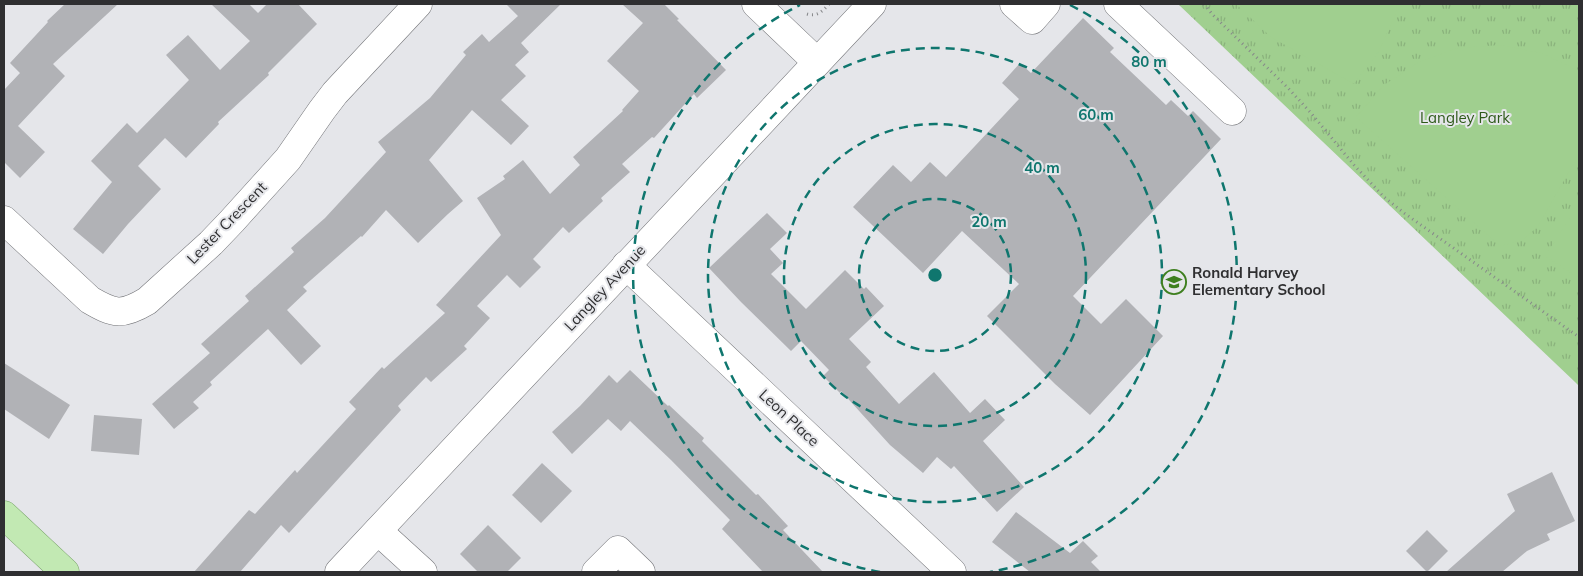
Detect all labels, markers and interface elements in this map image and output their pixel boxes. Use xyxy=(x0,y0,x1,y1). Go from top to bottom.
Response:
text: 80 m xyxy=(1131,52,1167,71)
text: 60 m xyxy=(1078,105,1114,124)
park label: Langley Park xyxy=(1420,108,1510,127)
text: 40 m xyxy=(1024,158,1060,177)
street label: Lester Crescent xyxy=(183,178,271,268)
text: 20 m xyxy=(971,212,1007,231)
street label: Langley Avenue xyxy=(560,241,649,335)
place label: Ronald Harvey Elementary School xyxy=(1192,263,1325,299)
centre of rings xyxy=(926,266,944,284)
school or university icon: Ronald Harvey Elementary School xyxy=(1161,269,1187,295)
street label: Leon Place xyxy=(755,385,823,450)

